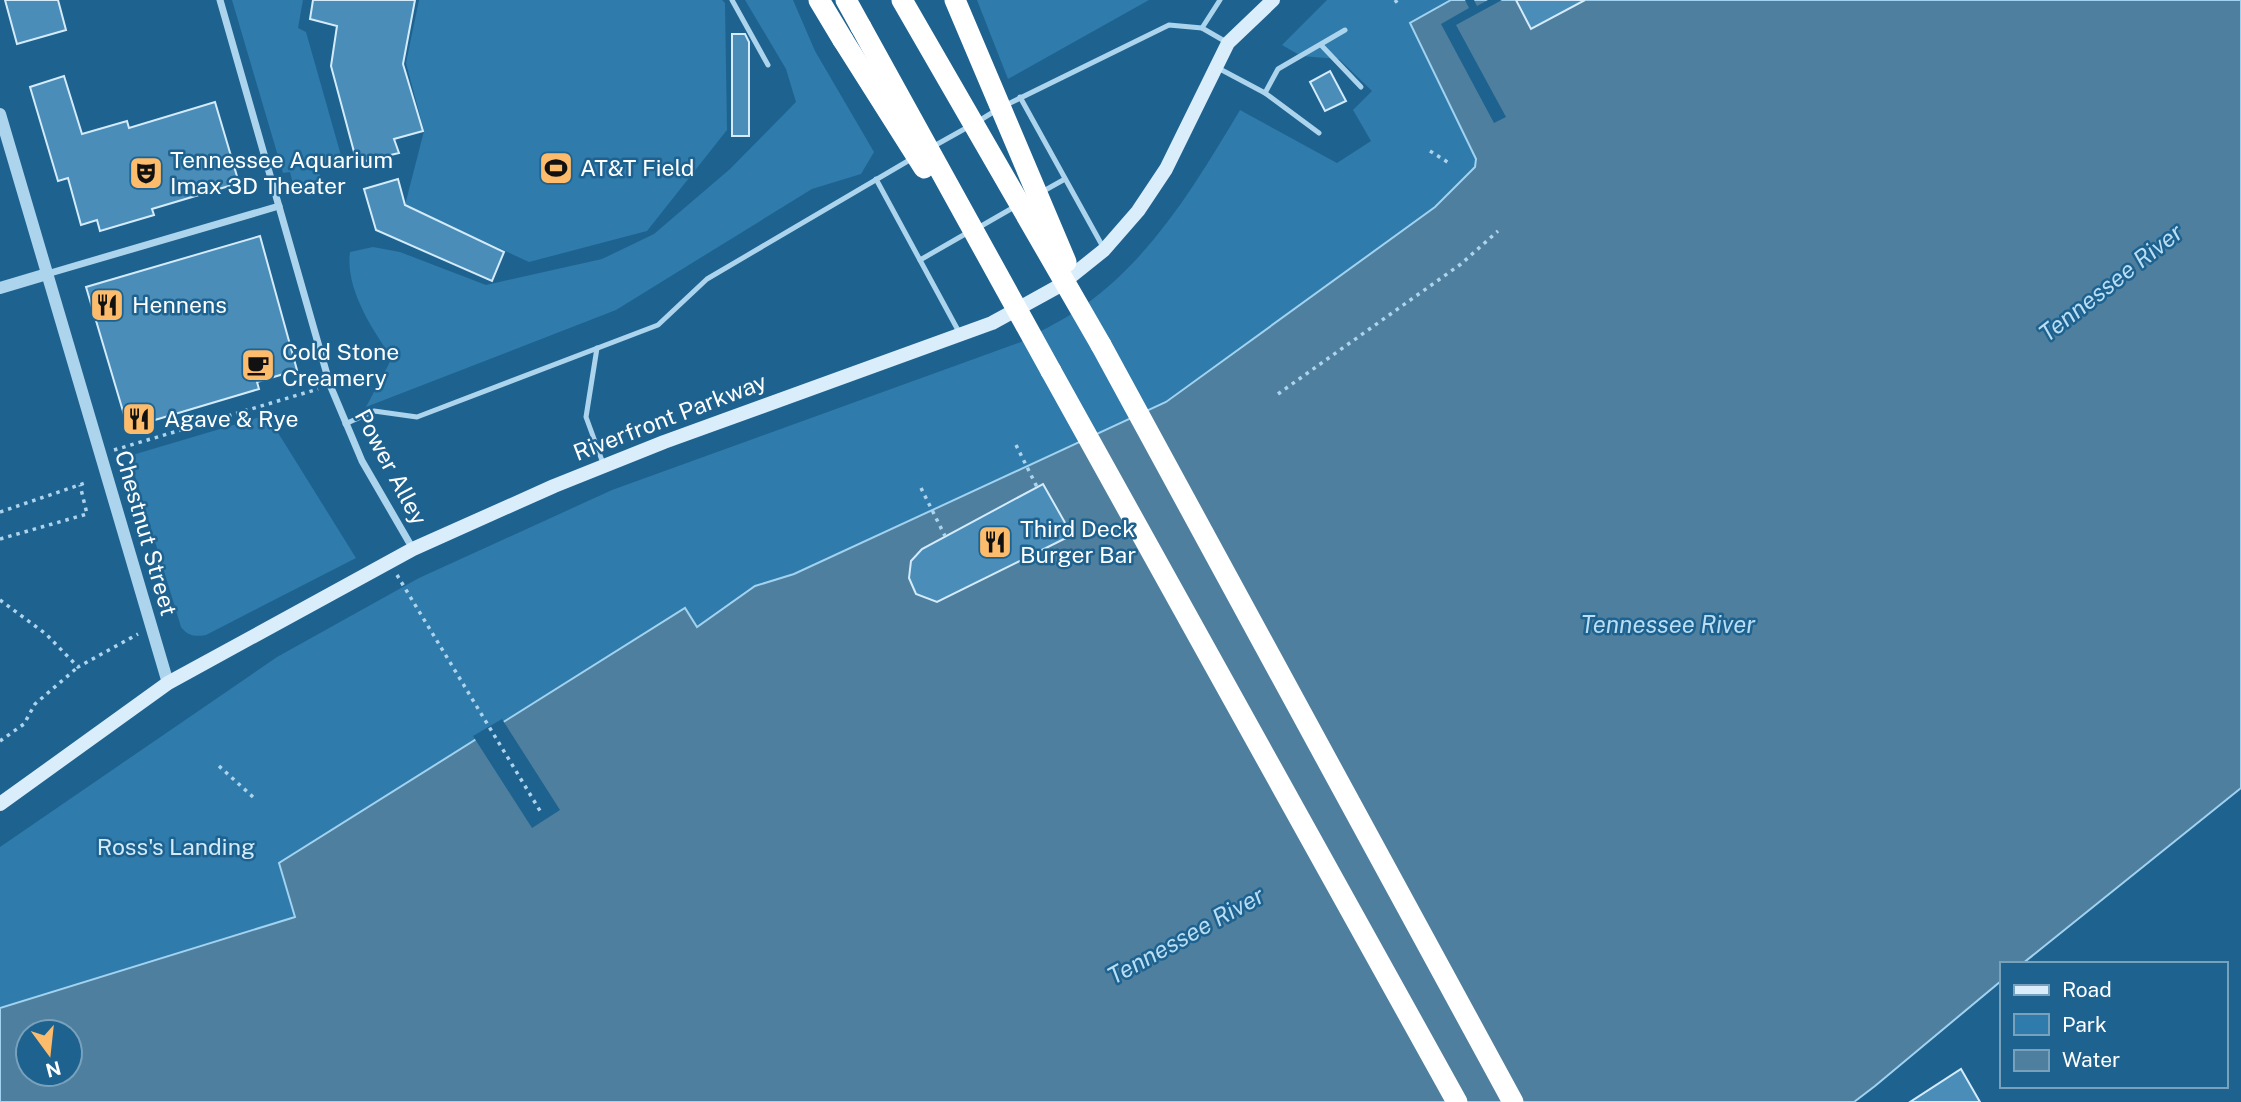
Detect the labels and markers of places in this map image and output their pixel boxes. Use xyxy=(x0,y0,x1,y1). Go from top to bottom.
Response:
place label: Tennessee Aquarium Imax 3D Theater xyxy=(170,146,393,199)
sports icon: AT&T Field xyxy=(537,149,575,187)
theatre icon: Tennessee Aquarium Imax 3D Theater xyxy=(127,154,165,192)
place label: AT&T Field xyxy=(580,154,695,181)
restaurant icon: Hennens xyxy=(88,286,126,324)
place label: Hennens xyxy=(132,291,227,318)
place label: Cold Stone Creamery xyxy=(282,338,399,391)
cafe icon: Cold Stone Creamery xyxy=(239,346,277,384)
restaurant icon: Agave & Rye xyxy=(120,400,158,438)
place label: Agave & Rye xyxy=(164,405,299,432)
place label: Third Deck Burger Bar xyxy=(1020,515,1136,568)
restaurant icon: Third Deck Burger Bar xyxy=(976,523,1014,561)

